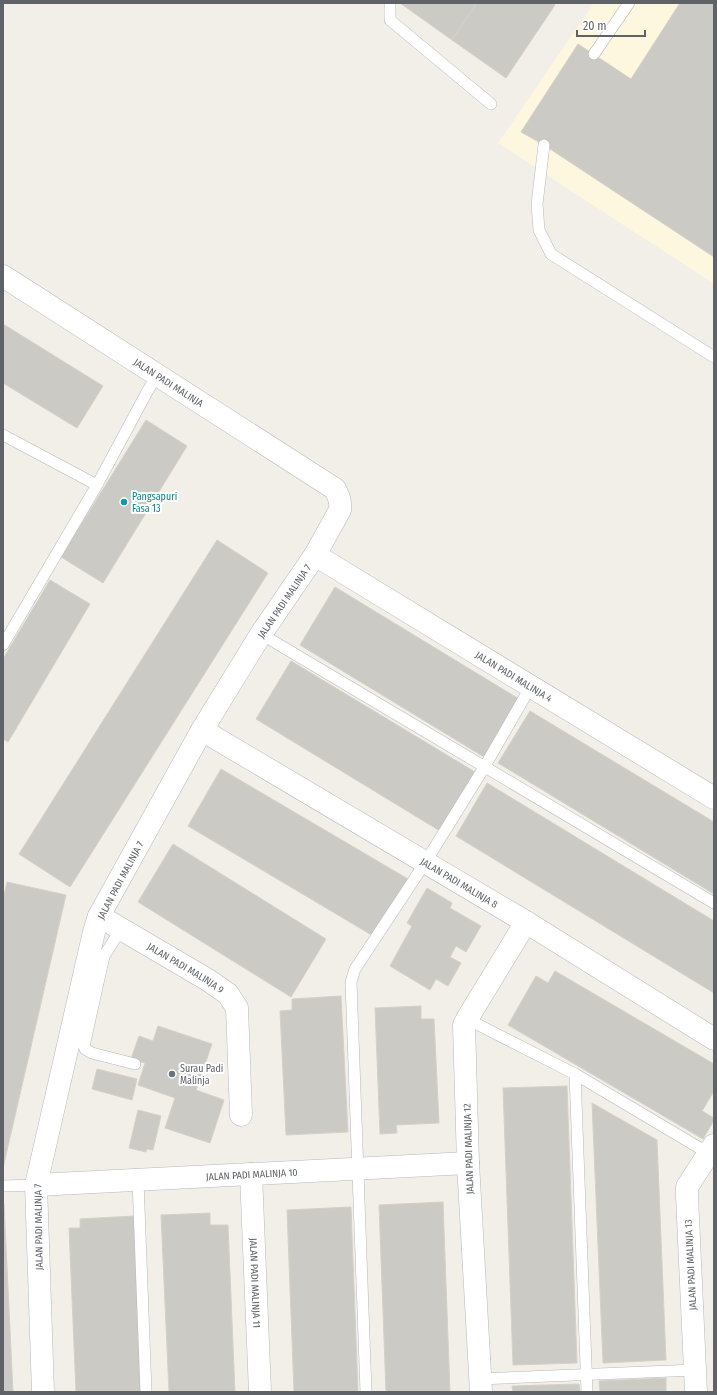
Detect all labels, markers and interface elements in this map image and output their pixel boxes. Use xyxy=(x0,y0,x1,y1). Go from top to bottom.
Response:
scale bar xyxy=(577,12,645,38)
text: 20 m xyxy=(583,19,607,33)
street label: JALAN PADI MALINJA xyxy=(131,356,206,410)
place label: Pangsapuri Fasa 13 xyxy=(132,491,177,515)
marker: Pangsapuri Fasa 13 xyxy=(119,497,129,507)
street label: JALAN PADI MALINJA 7 xyxy=(256,562,314,641)
street label: JALAN PADI MALINJA 4 xyxy=(473,649,554,705)
street label: JALAN PADI MALINJA 7 xyxy=(95,839,147,922)
street label: JALAN PADI MALINJA 8 xyxy=(418,856,500,911)
street label: JALAN PADI MALINJA 9 xyxy=(145,941,226,996)
place label: Surau Padi Malinja xyxy=(180,1063,223,1087)
marker: Surau Padi Malinja xyxy=(167,1069,177,1079)
street label: JALAN PADI MALINJA 12 xyxy=(461,1103,477,1195)
street label: JALAN PADI MALINJA 10 xyxy=(206,1167,298,1183)
street label: JALAN PADI MALINJA 7 xyxy=(32,1184,46,1270)
street label: JALAN PADI MALINJA 13 xyxy=(683,1219,699,1311)
street label: JALAN PADI MALINJA 11 xyxy=(247,1238,262,1328)

